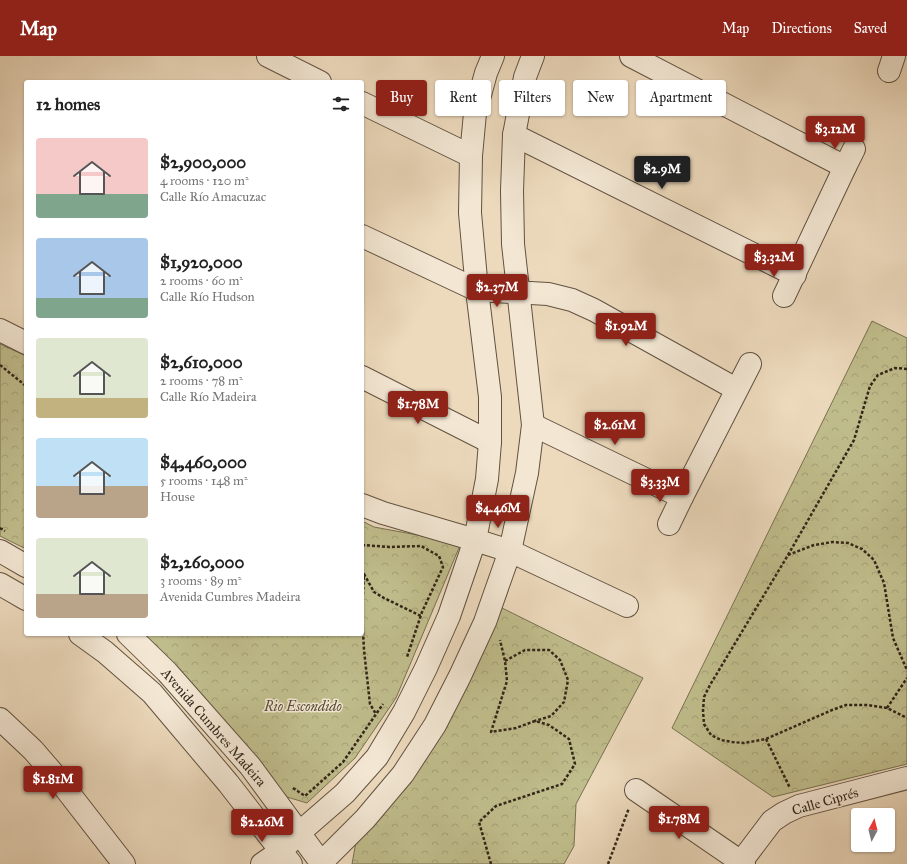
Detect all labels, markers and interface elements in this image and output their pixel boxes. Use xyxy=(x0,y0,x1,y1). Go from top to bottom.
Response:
text: Map xyxy=(20,17,57,40)
text: Map xyxy=(722,20,749,37)
text: Directions xyxy=(771,20,832,37)
text: Saved xyxy=(854,20,887,37)
chip: Buy xyxy=(376,80,427,116)
chip: Rent xyxy=(435,80,491,116)
chip: Filters xyxy=(499,80,565,116)
chip: New xyxy=(573,80,628,116)
chip: Apartment xyxy=(636,80,726,116)
icon: filters xyxy=(330,93,352,115)
text: 12 homes xyxy=(36,94,100,115)
pin: $3.12M xyxy=(802,116,868,150)
text: $3.12M xyxy=(815,121,855,137)
text: $2,900,000 xyxy=(160,152,246,173)
icon: home xyxy=(68,154,116,202)
pin: $2.9M xyxy=(634,156,690,190)
text: $2.9M xyxy=(643,161,681,177)
text: 4 rooms · 120 m² xyxy=(160,173,249,189)
text: Calle Río Amacuzac xyxy=(160,189,266,205)
pin: $3.32M xyxy=(741,244,807,278)
text: $3.32M xyxy=(754,249,794,265)
text: $1,920,000 xyxy=(160,252,243,273)
icon: home xyxy=(68,254,116,302)
text: 2 rooms · 60 m² xyxy=(160,273,243,289)
pin: $2.37M xyxy=(464,274,530,308)
text: $2.37M xyxy=(476,279,518,295)
text: Calle Río Hudson xyxy=(160,289,255,305)
pin: $1.92M xyxy=(593,313,659,347)
text: $1.92M xyxy=(605,318,647,334)
text: $2,610,000 xyxy=(160,352,243,373)
icon: home xyxy=(68,354,116,402)
text: 2 rooms · 78 m² xyxy=(160,373,243,389)
text: Calle Río Madeira xyxy=(160,389,256,405)
pin: $1.78M xyxy=(385,391,451,425)
text: $1.78M xyxy=(397,396,439,412)
pin: $2.61M xyxy=(582,412,648,446)
text: $2.61M xyxy=(594,417,636,433)
text: $4,460,000 xyxy=(160,452,247,473)
icon: home xyxy=(68,454,116,502)
pin: $3.33M xyxy=(627,469,693,503)
text: 5 rooms · 148 m² xyxy=(160,473,248,489)
text: $3.33M xyxy=(640,474,680,490)
text: House xyxy=(160,489,195,505)
pin: $4.46M xyxy=(465,495,531,529)
text: $4.46M xyxy=(475,500,521,516)
text: $2,260,000 xyxy=(160,552,244,573)
icon: home xyxy=(68,554,116,602)
text: 3 rooms · 89 m² xyxy=(160,573,242,589)
text: Avenida Cumbres Madeira xyxy=(160,589,301,605)
street label: Avenida Cumbres Madeira xyxy=(157,664,270,790)
park label: Rio Escondido xyxy=(263,698,342,715)
pin: $1.81M xyxy=(20,766,86,800)
text: $1.81M xyxy=(32,771,74,787)
street label: Calle Ciprés xyxy=(790,784,860,819)
pin: $1.78M xyxy=(646,806,712,840)
north arrow xyxy=(851,808,895,852)
map controls xyxy=(851,808,895,852)
pin: $2.26M xyxy=(229,809,295,843)
text: $1.78M xyxy=(658,811,700,827)
text: $2.26M xyxy=(240,814,284,830)

